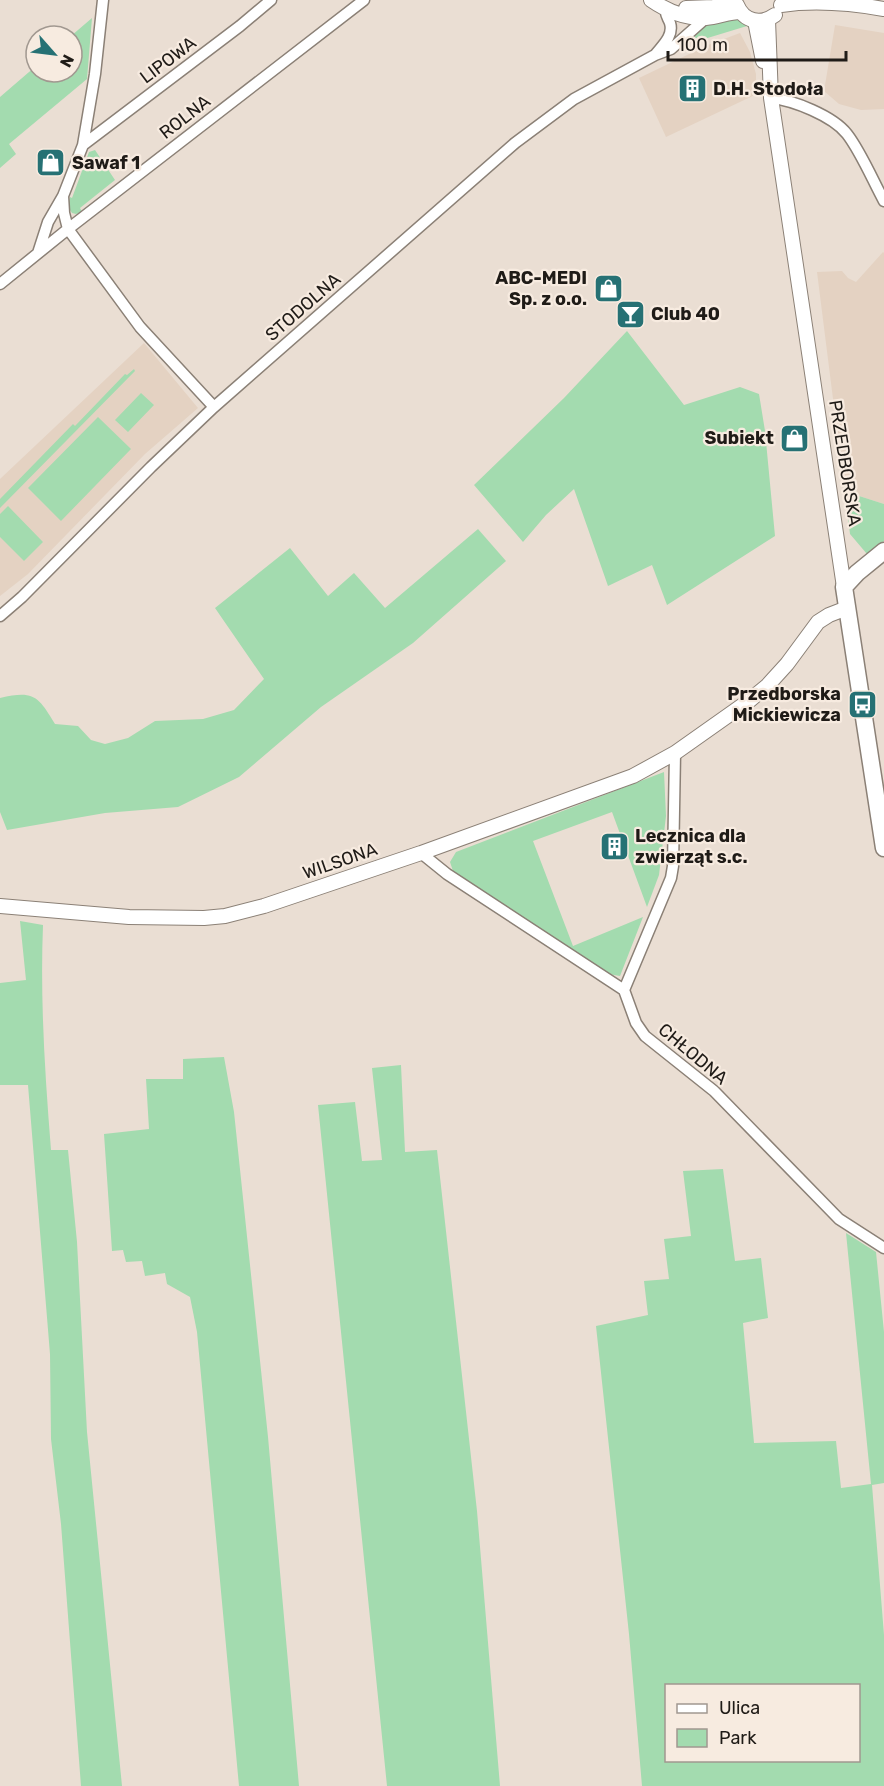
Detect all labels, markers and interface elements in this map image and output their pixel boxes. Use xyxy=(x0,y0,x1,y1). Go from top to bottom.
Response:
north arrow xyxy=(24,24,84,84)
scale bar xyxy=(668,24,846,62)
street label: LIPOWA xyxy=(136,32,200,88)
text: 100 m xyxy=(677,34,728,56)
text: N xyxy=(56,51,78,70)
building icon: D.H. Stodoła xyxy=(676,73,708,105)
place label: D.H. Stodoła xyxy=(713,78,824,100)
street label: ROLNA xyxy=(155,90,215,144)
shop icon: Sawaf 1 xyxy=(35,147,67,179)
place label: Sawaf 1 xyxy=(72,152,140,174)
place label: ABC-MEDI Sp. z o.o. xyxy=(495,267,587,310)
street label: STODOLNA xyxy=(261,268,345,346)
shop icon: ABC-MEDI Sp. z o.o. xyxy=(592,272,624,304)
bar icon: Club 40 xyxy=(614,298,646,330)
place label: Club 40 xyxy=(651,303,720,325)
street label: PRZEDBORSKA xyxy=(824,398,866,528)
shop icon: Subiekt xyxy=(779,422,811,454)
place label: Subiekt xyxy=(704,427,774,449)
place label: Przedborska Mickiewicza xyxy=(727,683,841,726)
bus stop icon: Przedborska Mickiewicza xyxy=(846,688,878,720)
place label: Lecznica dla zwierząt s.c. xyxy=(635,825,748,868)
building icon: Lecznica dla zwierząt s.c. xyxy=(598,830,630,862)
street label: WILSONA xyxy=(300,838,380,884)
street label: CHŁODNA xyxy=(654,1019,732,1089)
legend xyxy=(665,1684,860,1762)
text: Ulica xyxy=(719,1697,760,1719)
text: Park xyxy=(719,1727,757,1749)

